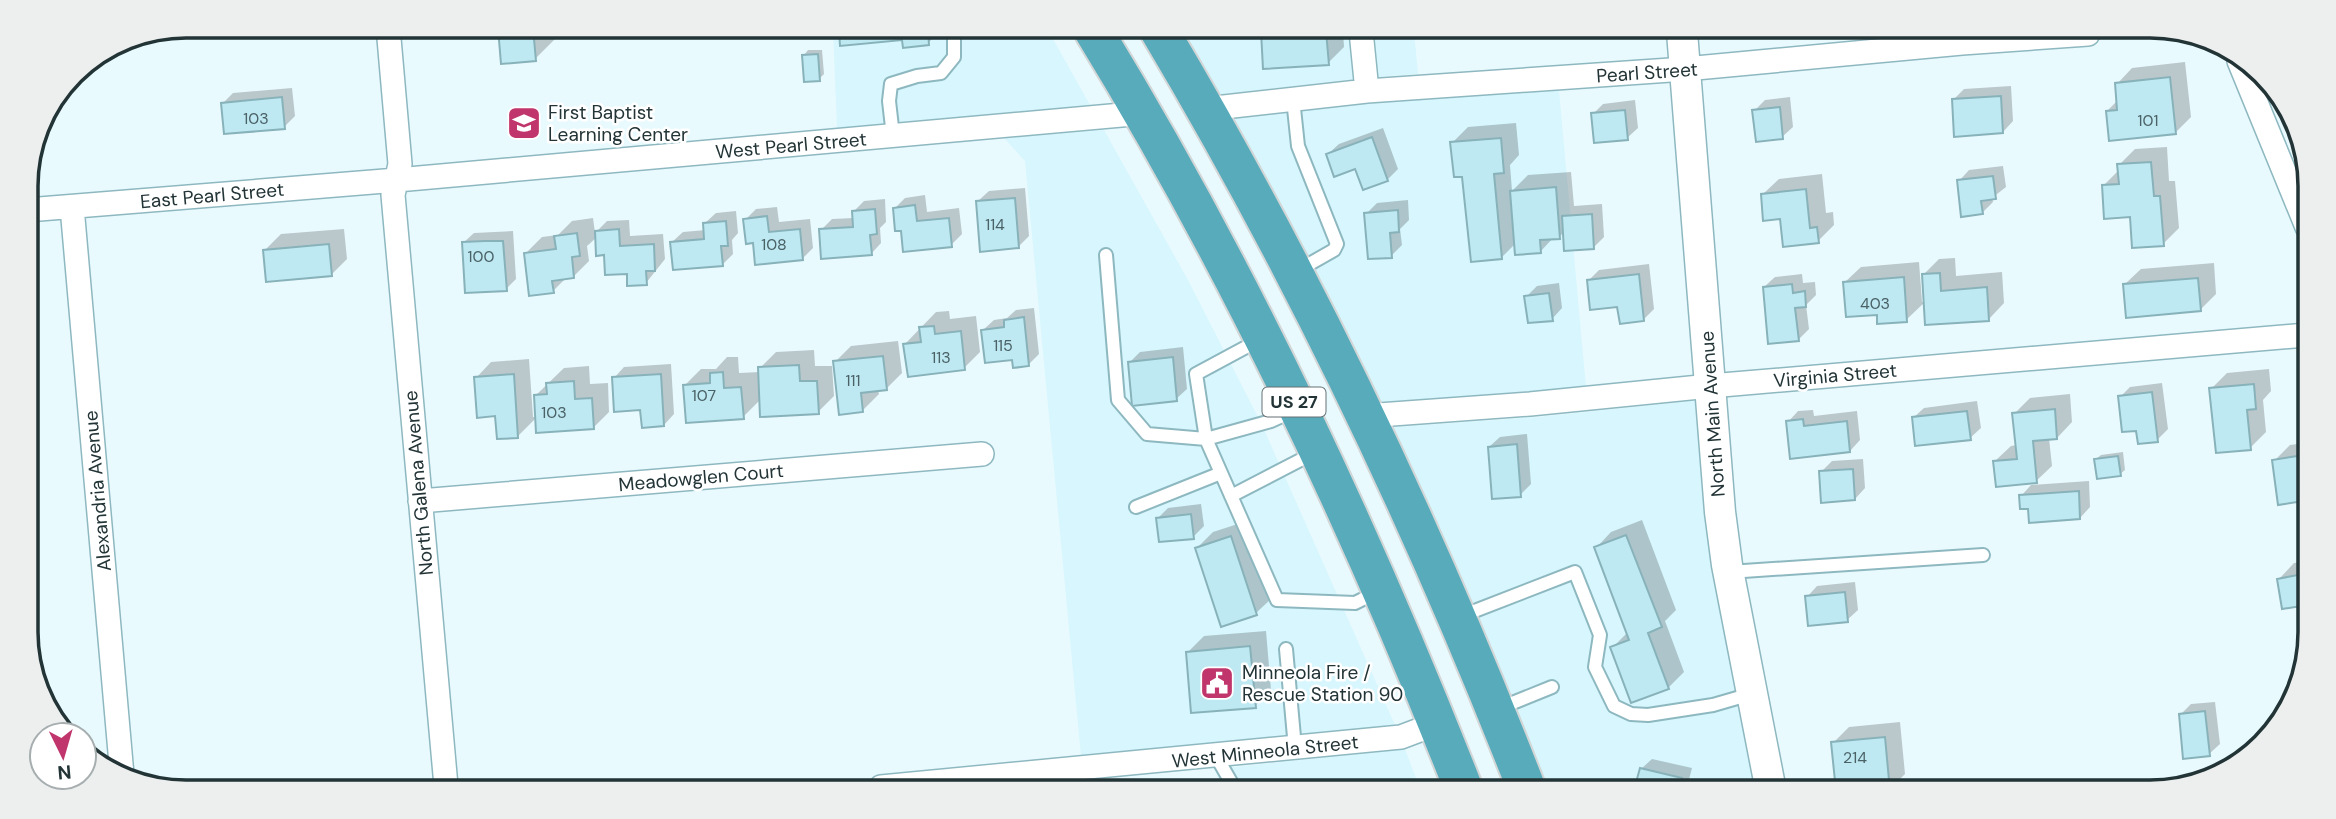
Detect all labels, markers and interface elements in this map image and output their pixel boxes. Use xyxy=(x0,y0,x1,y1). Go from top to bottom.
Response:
street label: Pearl Street xyxy=(1595,56,1699,89)
place label: First Baptist Learning Center xyxy=(548,100,688,147)
school or university icon: First Baptist Learning Center xyxy=(505,104,543,142)
house number: 103 xyxy=(243,108,269,129)
house number: 101 xyxy=(2138,110,2158,131)
street label: West Pearl Street xyxy=(714,126,868,165)
street label: East Pearl Street xyxy=(139,177,285,214)
house number: 114 xyxy=(985,214,1005,235)
house number: 108 xyxy=(761,234,787,255)
house number: 100 xyxy=(468,246,494,267)
house number: 403 xyxy=(1860,293,1890,314)
street label: North Main Avenue xyxy=(1694,330,1731,498)
house number: 115 xyxy=(993,335,1013,356)
house number: 113 xyxy=(931,347,951,368)
street label: Virginia Street xyxy=(1772,358,1898,393)
house number: 111 xyxy=(846,370,860,391)
house number: 107 xyxy=(692,385,716,406)
road number: US 27 xyxy=(1262,388,1326,416)
street label: North Galena Avenue xyxy=(398,389,439,576)
house number: 103 xyxy=(541,402,567,423)
street label: Alexandria Avenue xyxy=(78,410,117,572)
street label: Meadowglen Court xyxy=(617,458,785,497)
place label: Minneola Fire / Rescue Station 90 xyxy=(1242,660,1403,707)
public building icon: Minneola Fire / Rescue Station 90 xyxy=(1198,664,1236,702)
north arrow xyxy=(28,721,98,791)
street label: West Minneola Street xyxy=(1170,729,1360,774)
house number: 214 xyxy=(1843,747,1867,768)
text: N xyxy=(56,759,72,785)

